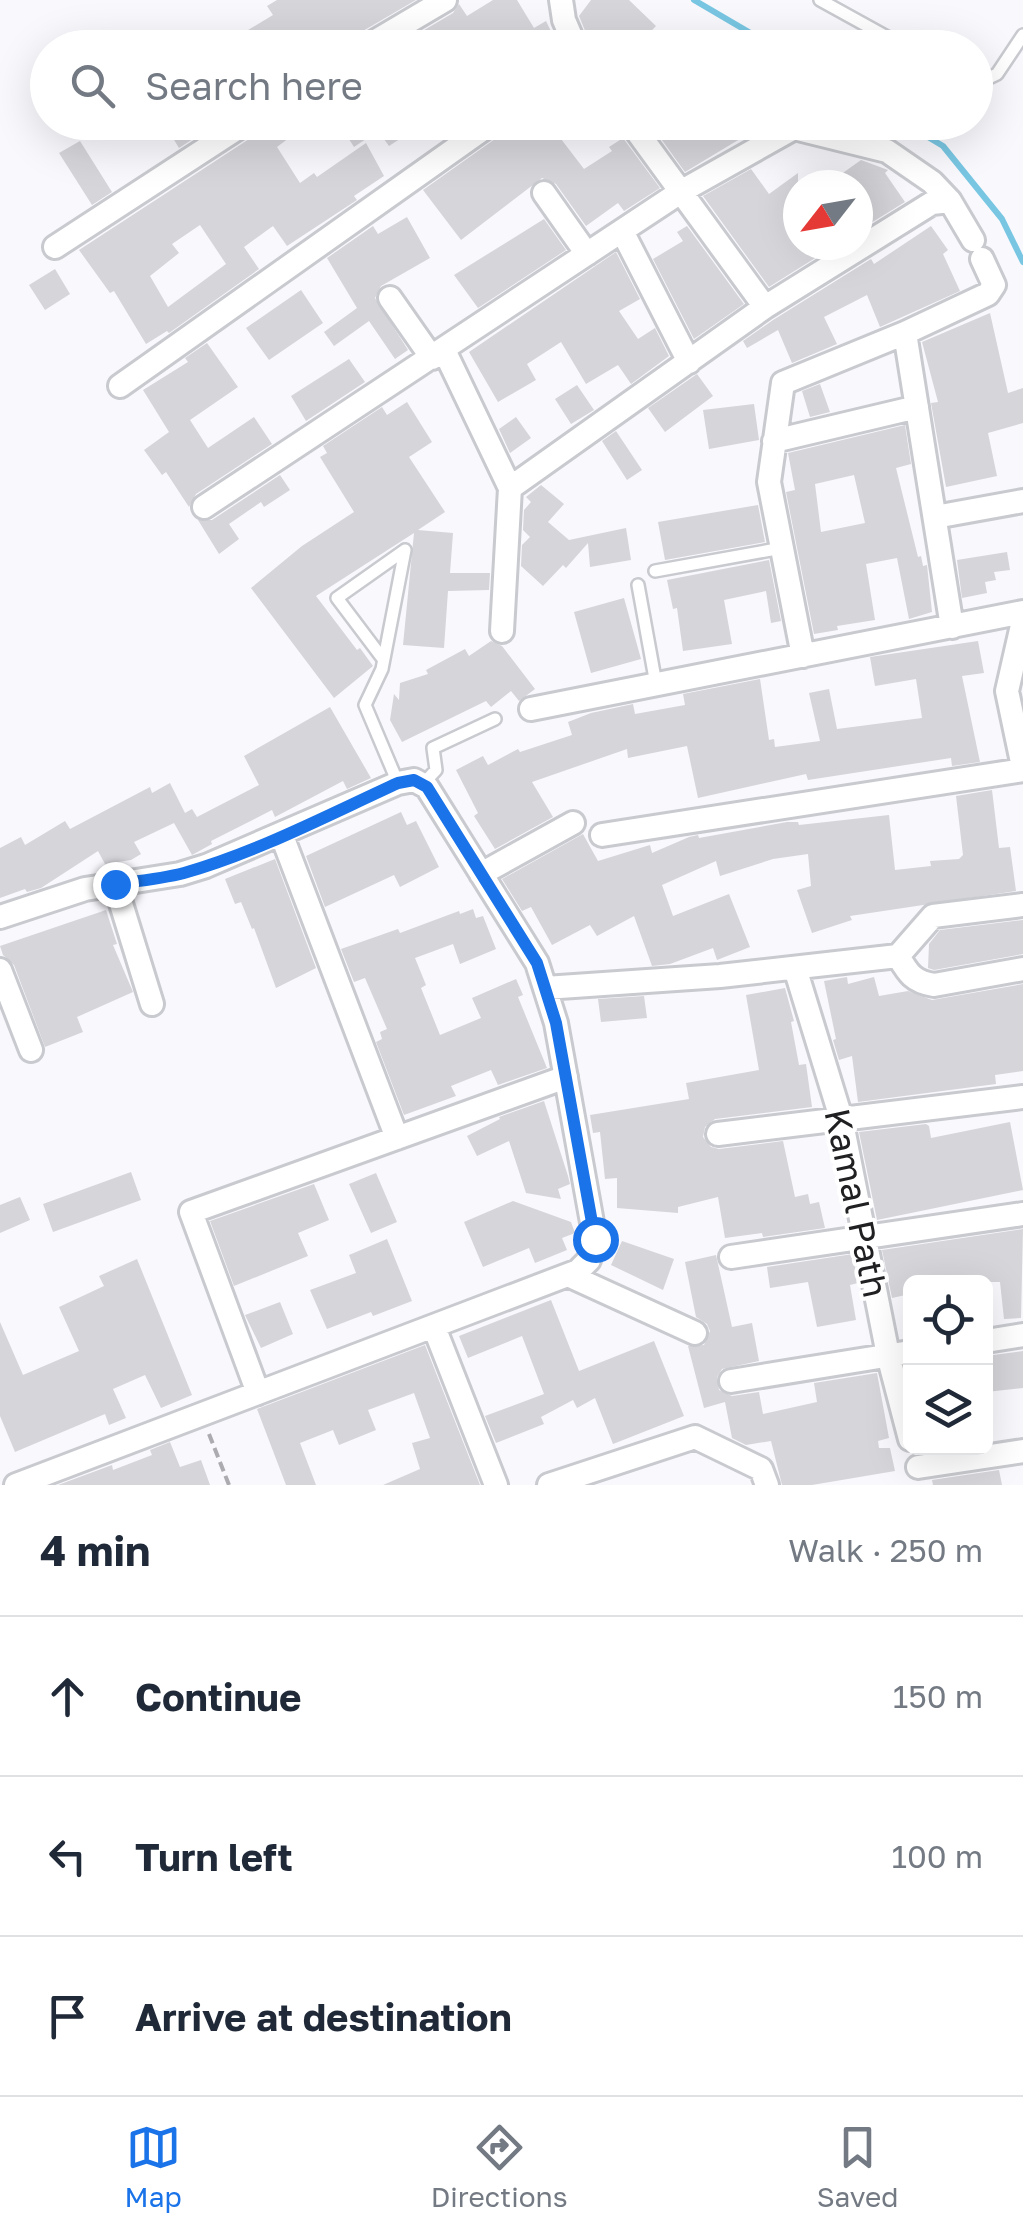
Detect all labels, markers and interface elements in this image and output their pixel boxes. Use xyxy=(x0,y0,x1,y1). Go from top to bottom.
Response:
search box xyxy=(30,30,993,140)
icon: search xyxy=(65,58,120,113)
text: Search here xyxy=(145,63,363,108)
north arrow xyxy=(783,170,873,260)
route end xyxy=(93,862,139,908)
street label: Kamal Path xyxy=(816,1105,897,1301)
route start xyxy=(573,1217,619,1263)
map controls xyxy=(903,1275,993,1455)
button: locate xyxy=(903,1275,993,1365)
button: layers xyxy=(903,1365,993,1455)
text: 4 min xyxy=(40,1525,150,1575)
text: Walk · 250 m xyxy=(788,1531,983,1569)
icon: ahead xyxy=(40,1669,95,1724)
text: Continue xyxy=(135,1674,301,1719)
text: 150 m xyxy=(893,1677,983,1715)
icon: left xyxy=(40,1829,95,1884)
text: Turn left xyxy=(135,1834,293,1879)
text: 100 m xyxy=(891,1837,983,1875)
icon: arrive xyxy=(40,1989,95,2044)
text: Arrive at destination xyxy=(135,1994,512,2039)
tab: Map xyxy=(125,2120,182,2213)
tab: Directions xyxy=(431,2120,568,2213)
tab: Saved xyxy=(817,2120,898,2213)

